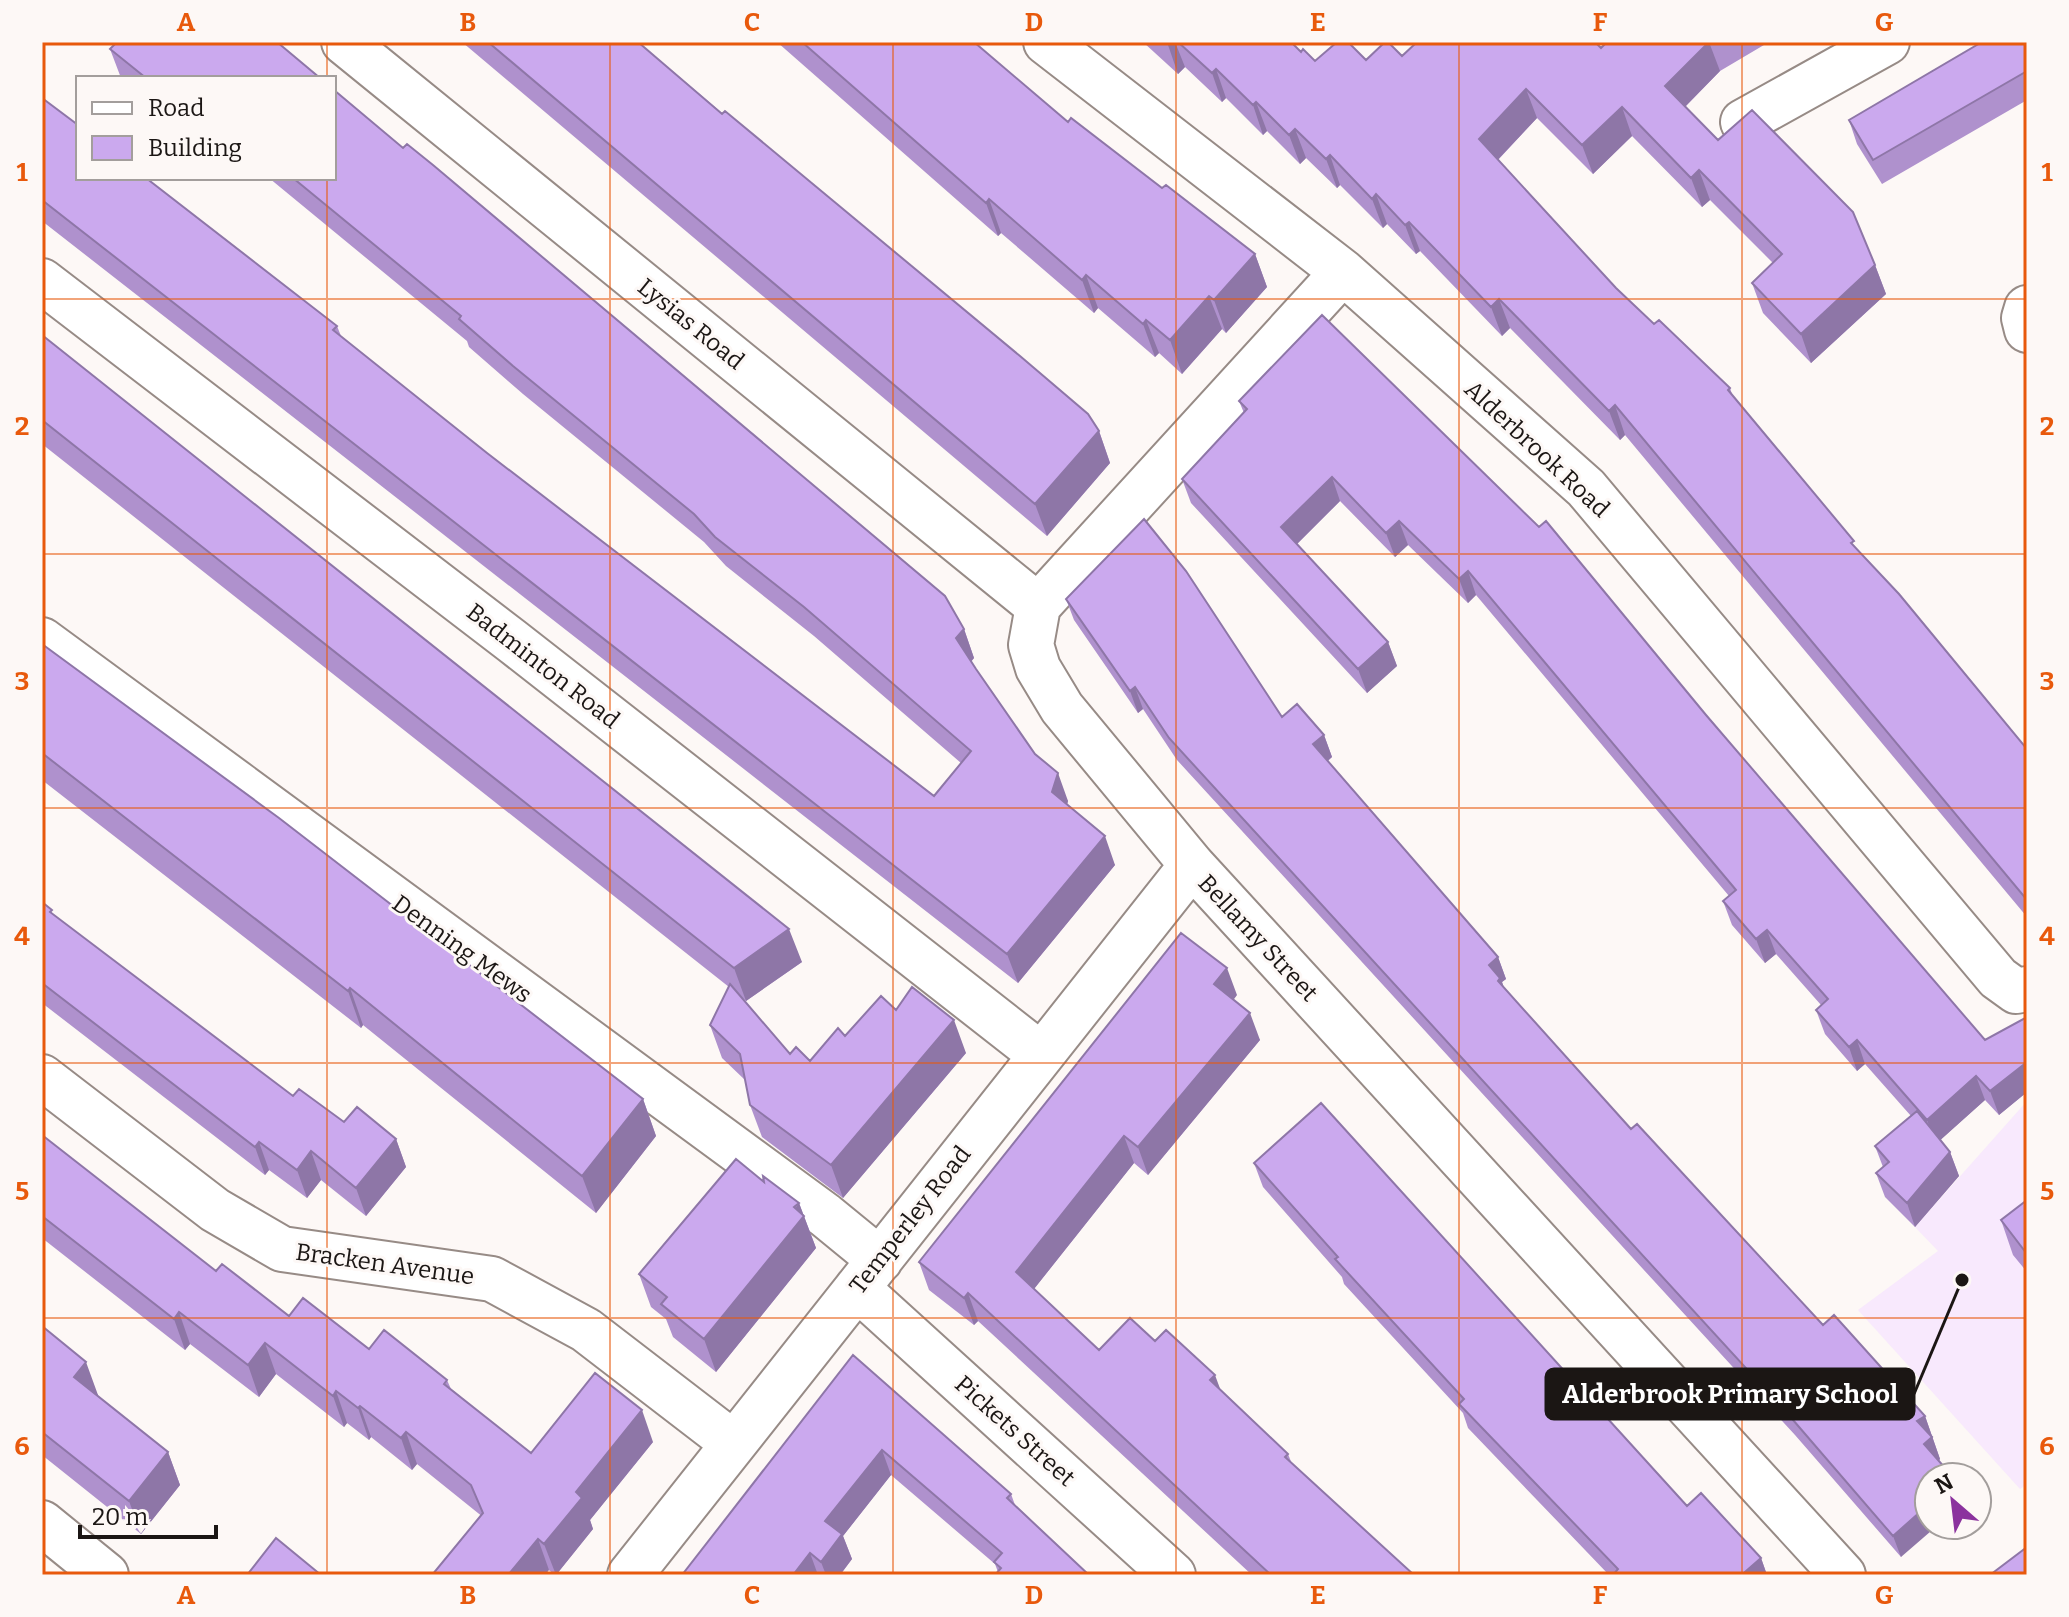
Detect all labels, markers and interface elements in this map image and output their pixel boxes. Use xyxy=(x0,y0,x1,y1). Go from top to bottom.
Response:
text: A xyxy=(177,7,196,38)
text: B xyxy=(460,7,476,38)
text: C xyxy=(744,7,760,38)
text: D xyxy=(1025,7,1043,38)
text: E xyxy=(1310,7,1326,38)
text: F xyxy=(1593,7,1608,38)
text: G xyxy=(1875,7,1894,38)
legend xyxy=(76,76,336,180)
text: Road xyxy=(148,94,204,122)
text: Building xyxy=(148,134,242,162)
text: 1 xyxy=(16,157,28,188)
text: 1 xyxy=(2041,157,2053,188)
street label: Lysias Road xyxy=(632,273,750,375)
street label: Alderbrook Road xyxy=(1459,375,1615,523)
text: 2 xyxy=(15,411,29,442)
text: 2 xyxy=(2040,411,2054,442)
street label: Badminton Road xyxy=(461,598,625,734)
text: 3 xyxy=(15,666,29,697)
text: 3 xyxy=(2040,666,2054,697)
street label: Bellamy Street xyxy=(1192,869,1324,1007)
street label: Denning Mews xyxy=(387,889,537,1009)
text: 4 xyxy=(14,921,30,952)
text: 4 xyxy=(2039,921,2055,952)
street label: Temperley Road xyxy=(844,1140,976,1300)
text: 5 xyxy=(15,1176,29,1207)
text: 5 xyxy=(2040,1176,2054,1207)
street label: Bracken Avenue xyxy=(294,1238,476,1290)
callout: Alderbrook Primary School xyxy=(1546,1369,1914,1419)
street label: Pickets Street xyxy=(949,1370,1081,1492)
text: Alderbrook Primary School xyxy=(1562,1379,1898,1410)
text: 6 xyxy=(14,1431,30,1462)
text: 6 xyxy=(2039,1431,2055,1462)
north arrow xyxy=(1913,1461,1993,1541)
text: N xyxy=(1930,1468,1958,1500)
scale bar xyxy=(80,1489,216,1539)
text: 20 m xyxy=(92,1503,148,1531)
text: A xyxy=(177,1580,196,1611)
text: B xyxy=(460,1580,476,1611)
text: C xyxy=(744,1580,760,1611)
text: D xyxy=(1025,1580,1043,1611)
text: E xyxy=(1310,1580,1326,1611)
text: F xyxy=(1593,1580,1608,1611)
text: G xyxy=(1875,1580,1894,1611)

